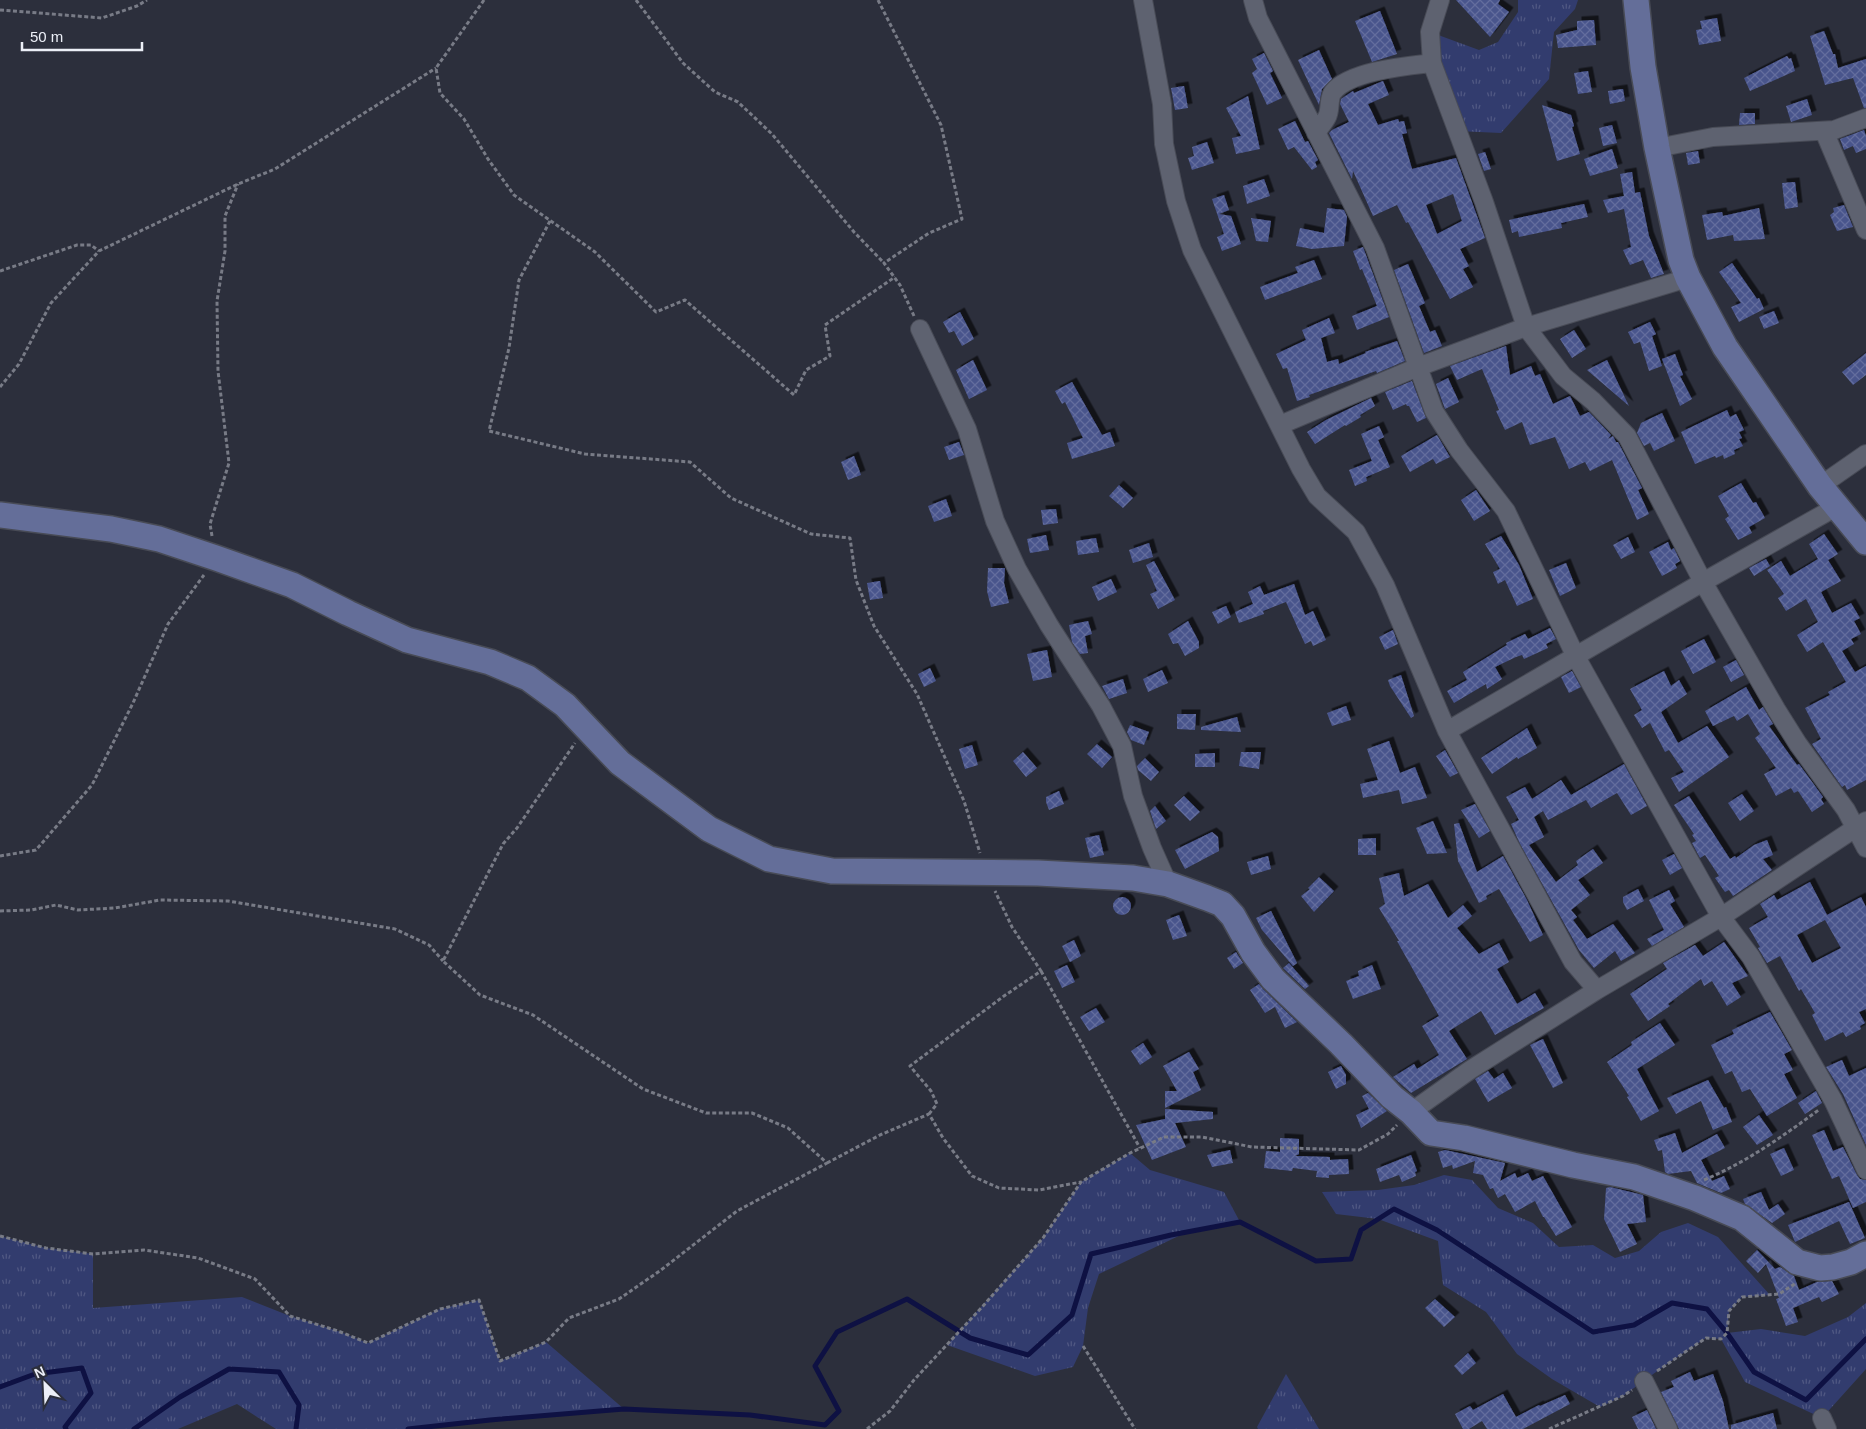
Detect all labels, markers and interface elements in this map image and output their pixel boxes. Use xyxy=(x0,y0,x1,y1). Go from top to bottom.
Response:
scale bar xyxy=(22,20,142,52)
text: 50 m xyxy=(30,28,63,45)
north arrow xyxy=(20,1359,70,1409)
text: N xyxy=(32,1363,48,1381)

